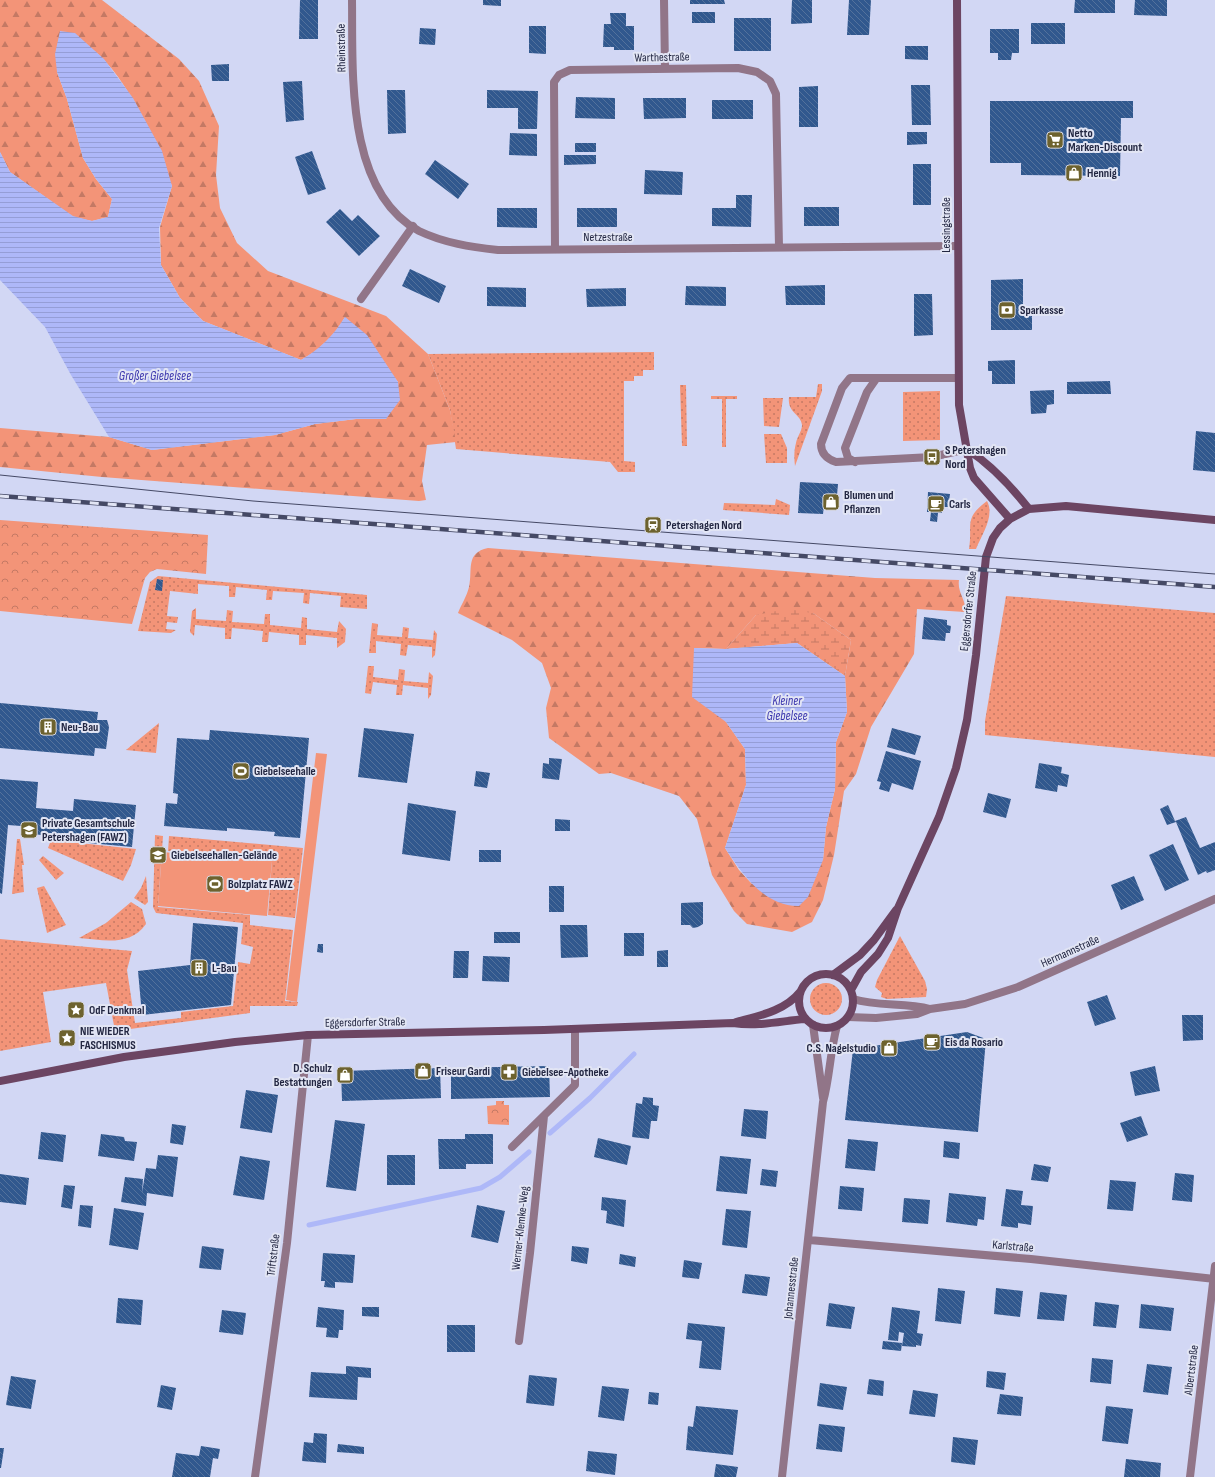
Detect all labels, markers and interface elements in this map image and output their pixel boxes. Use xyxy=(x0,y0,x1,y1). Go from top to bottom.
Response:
street label: Rheinstraße xyxy=(334,23,349,72)
street label: Warthestraße xyxy=(634,50,690,65)
place label: Netto Marken-Discount xyxy=(1068,126,1142,155)
supermarket icon: Netto Marken-Discount xyxy=(1045,130,1065,150)
shop icon: Hennig xyxy=(1064,163,1084,183)
place label: Hennig xyxy=(1087,166,1117,181)
street label: Lessingstraße xyxy=(939,197,954,253)
street label: Netzestraße xyxy=(583,230,633,245)
bank icon: Sparkasse xyxy=(997,300,1017,320)
place label: Sparkasse xyxy=(1020,303,1063,318)
water label: Großer Giebelsee xyxy=(119,368,191,384)
place label: S Petershagen Nord xyxy=(945,443,1006,472)
bus stop icon: S Petershagen Nord xyxy=(922,447,942,467)
place label: Blumen und Pflanzen xyxy=(844,488,894,517)
shop icon: Blumen und Pflanzen xyxy=(821,492,841,512)
cafe icon: Carls xyxy=(926,494,946,514)
place label: Carls xyxy=(949,497,971,512)
station icon: Petershagen Nord xyxy=(643,515,663,535)
place label: Petershagen Nord xyxy=(666,518,742,533)
street label: Eggersdorfer Straße xyxy=(957,570,980,652)
water label: Kleiner Giebelsee xyxy=(766,693,808,724)
building icon: Neu-Bau xyxy=(38,717,58,737)
place label: Neu-Bau xyxy=(61,720,98,735)
sports icon: Giebelseehalle xyxy=(231,761,251,781)
place label: Giebelseehalle xyxy=(254,764,316,779)
place label: Private Gesamtschule Petershagen (FAWZ) xyxy=(42,816,135,845)
school or university icon: Private Gesamtschule Petershagen (FAWZ) xyxy=(19,820,39,840)
school or university icon: Giebelseehallen-Gelände xyxy=(148,845,168,865)
place label: Giebelseehallen-Gelände xyxy=(171,848,277,863)
sports icon: Bolzplatz FAWZ xyxy=(205,874,225,894)
place label: Bolzplatz FAWZ xyxy=(228,877,293,892)
street label: Hermannstraße xyxy=(1039,932,1102,971)
building icon: L-Bau xyxy=(189,958,209,978)
place label: L-Bau xyxy=(212,961,237,976)
place icon: OdF Denkmal xyxy=(66,1000,86,1020)
place label: OdF Denkmal xyxy=(89,1003,144,1018)
street label: Eggersdorfer Straße xyxy=(325,1014,405,1031)
place label: NIE WIEDER FASCHISMUS xyxy=(80,1024,136,1053)
place icon: NIE WIEDER FASCHISMUS xyxy=(57,1028,77,1048)
cafe icon: Eis da Rosario xyxy=(922,1032,942,1052)
place label: Eis da Rosario xyxy=(945,1035,1003,1050)
shop icon: C.S. Nagelstudio xyxy=(879,1038,899,1058)
place label: C.S. Nagelstudio xyxy=(807,1041,876,1056)
place label: D. Schulz Bestattungen xyxy=(274,1061,332,1090)
shop icon: Friseur Gardi xyxy=(413,1061,433,1081)
pharmacy icon: Giebelsee-Apotheke xyxy=(499,1062,519,1082)
place label: Friseur Gardi xyxy=(436,1064,490,1079)
shop icon: D. Schulz Bestattungen xyxy=(335,1065,355,1085)
place label: Giebelsee-Apotheke xyxy=(522,1065,609,1080)
street label: Werner-Klemke-Weg xyxy=(509,1185,532,1271)
street label: Triftstraße xyxy=(263,1233,284,1277)
street label: Karlstraße xyxy=(992,1237,1034,1256)
street label: Johannesstraße xyxy=(781,1256,802,1321)
street label: Albertstraße xyxy=(1181,1344,1202,1397)

